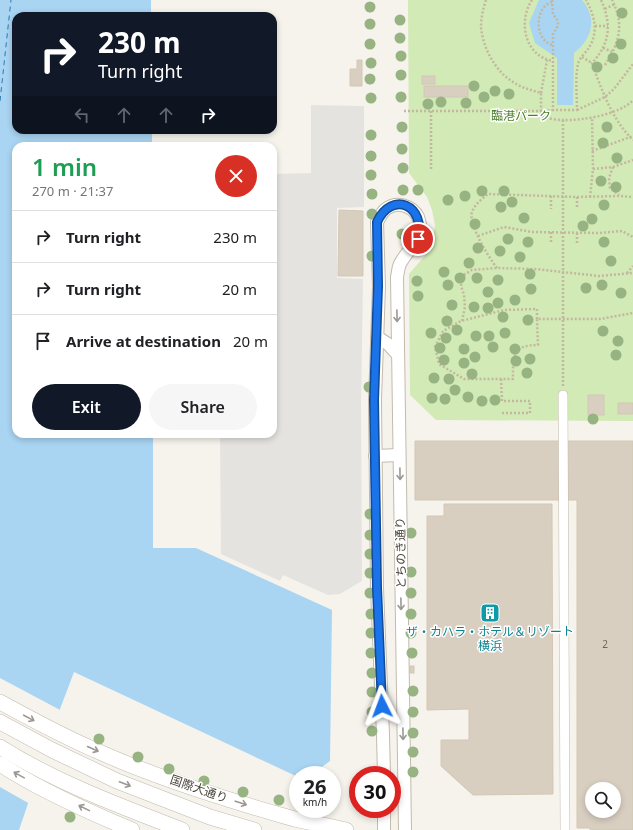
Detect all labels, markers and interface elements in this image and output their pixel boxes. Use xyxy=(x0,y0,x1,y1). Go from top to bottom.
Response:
text: 230 m xyxy=(98,23,181,61)
icon: right xyxy=(32,28,84,80)
text: Turn right xyxy=(98,59,182,83)
icon: left xyxy=(71,104,93,126)
icon: ahead xyxy=(113,104,135,126)
icon: ahead xyxy=(155,104,177,126)
icon: right xyxy=(197,104,219,126)
park label: 臨港パーク xyxy=(491,107,551,124)
text: 1 min xyxy=(32,150,97,183)
button: close xyxy=(215,155,257,197)
text: 270 m · 21:37 xyxy=(32,182,113,200)
pin xyxy=(401,222,435,256)
icon: right xyxy=(32,226,54,248)
text: Turn right xyxy=(66,227,141,247)
text: 230 m xyxy=(213,227,257,247)
icon: arrive xyxy=(407,228,429,250)
icon: right xyxy=(32,278,54,300)
text: Turn right xyxy=(66,279,141,299)
text: 20 m xyxy=(222,279,257,299)
one-way arrow xyxy=(394,309,401,322)
icon: arrive xyxy=(32,330,54,352)
text: Arrive at destination xyxy=(66,331,221,351)
text: 20 m xyxy=(233,331,268,351)
button: Exit xyxy=(32,384,141,430)
button: Share xyxy=(149,384,257,430)
one-way arrow xyxy=(396,467,403,480)
street label: とちのき通り xyxy=(391,517,410,589)
one-way arrow xyxy=(398,597,405,610)
building icon: ザ・カハラ・ホテル＆リゾート 横浜 xyxy=(479,602,501,624)
place label: ザ・カハラ・ホテル＆リゾート 横浜 xyxy=(406,623,574,654)
house number: 2 xyxy=(602,637,608,651)
position arrow xyxy=(361,685,403,727)
one-way arrow xyxy=(23,714,35,722)
one-way arrow xyxy=(399,727,407,740)
one-way arrow xyxy=(86,746,98,753)
speed limit sign: 30 xyxy=(349,766,401,818)
one-way arrow xyxy=(14,771,26,779)
street label: 国際大通り xyxy=(168,771,230,806)
text: 26 xyxy=(304,773,326,800)
one-way arrow xyxy=(119,781,131,789)
map controls xyxy=(585,782,621,818)
button: search xyxy=(585,782,621,818)
text: km/h xyxy=(303,795,327,809)
one-way arrow xyxy=(235,800,248,807)
one-way arrow xyxy=(78,804,90,812)

